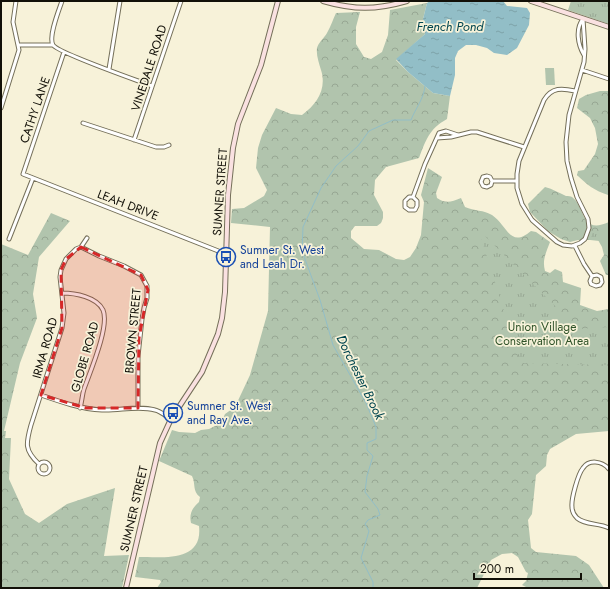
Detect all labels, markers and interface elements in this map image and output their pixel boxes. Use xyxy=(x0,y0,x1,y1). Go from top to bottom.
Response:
water label: French Pond xyxy=(416,17,484,36)
street label: VINEDALE ROAD xyxy=(127,22,171,114)
street label: CATHY LANE xyxy=(15,74,55,146)
street label: SUMNER STREET xyxy=(208,147,232,236)
street label: LEAH DRIVE xyxy=(95,185,161,225)
place label: Sumner St. West and Leah Dr. xyxy=(240,241,324,273)
bus stop icon: Sumner St. West and Leah Dr. xyxy=(215,246,237,268)
street label: BROWN STREET xyxy=(120,287,146,374)
street label: IRMA ROAD xyxy=(28,315,62,381)
park label: Union Village Conservation Area xyxy=(495,318,589,350)
street label: GLOBE ROAD xyxy=(66,320,104,394)
water label: Dorchester Brook xyxy=(332,332,389,423)
place label: Sumner St. West and Ray Ave. xyxy=(187,397,271,429)
bus stop icon: Sumner St. West and Ray Ave. xyxy=(162,402,184,424)
street label: SUMNER STREET xyxy=(115,464,153,554)
scale bar xyxy=(474,555,581,581)
text: 200 m xyxy=(480,560,514,578)

